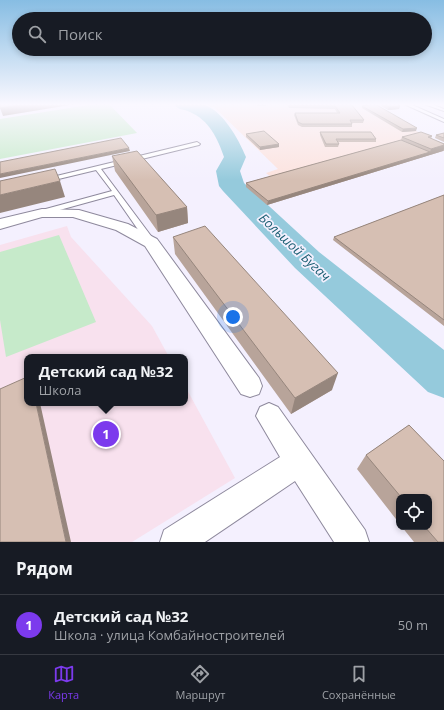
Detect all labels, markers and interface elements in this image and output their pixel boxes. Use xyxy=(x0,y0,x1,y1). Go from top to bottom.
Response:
search box xyxy=(12,12,432,56)
icon: search xyxy=(26,23,48,45)
text: Поиск xyxy=(58,24,102,44)
water label: Большой Бугач xyxy=(255,209,335,285)
your location xyxy=(223,307,243,327)
popup xyxy=(24,354,188,406)
text: Детский сад №32 xyxy=(39,361,173,381)
text: Школа xyxy=(39,381,81,399)
pin: 1 xyxy=(93,419,119,449)
map controls xyxy=(396,494,432,530)
button: locate xyxy=(396,494,432,530)
text: Рядом xyxy=(16,557,73,580)
text: Детский сад №32 xyxy=(54,606,188,626)
text: 1 xyxy=(25,616,33,634)
text: 50 m xyxy=(398,616,428,634)
text: Школа · улица Комбайностроителей xyxy=(54,626,285,644)
tab: Карта xyxy=(48,663,79,702)
tab: Маршрут xyxy=(176,663,225,702)
tab: Сохранённые xyxy=(322,663,396,702)

